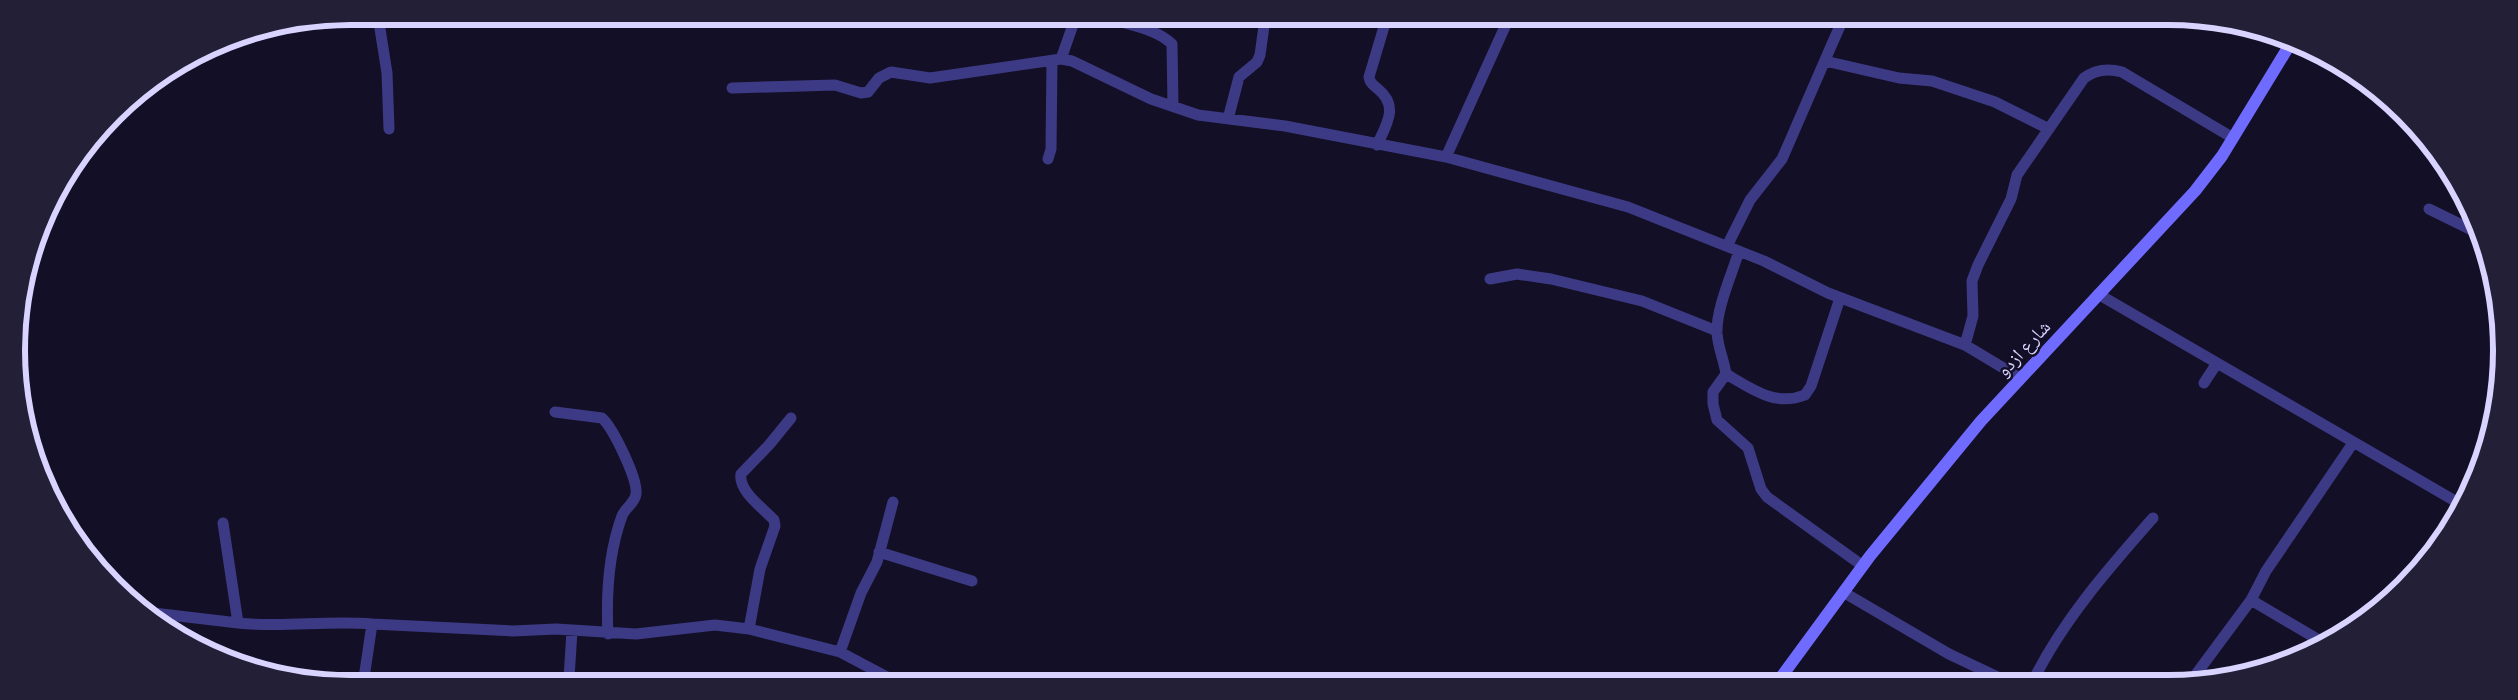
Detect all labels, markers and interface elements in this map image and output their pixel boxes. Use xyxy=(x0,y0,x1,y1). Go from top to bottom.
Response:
street label: شارع ازدو xyxy=(1989,313,2057,383)

